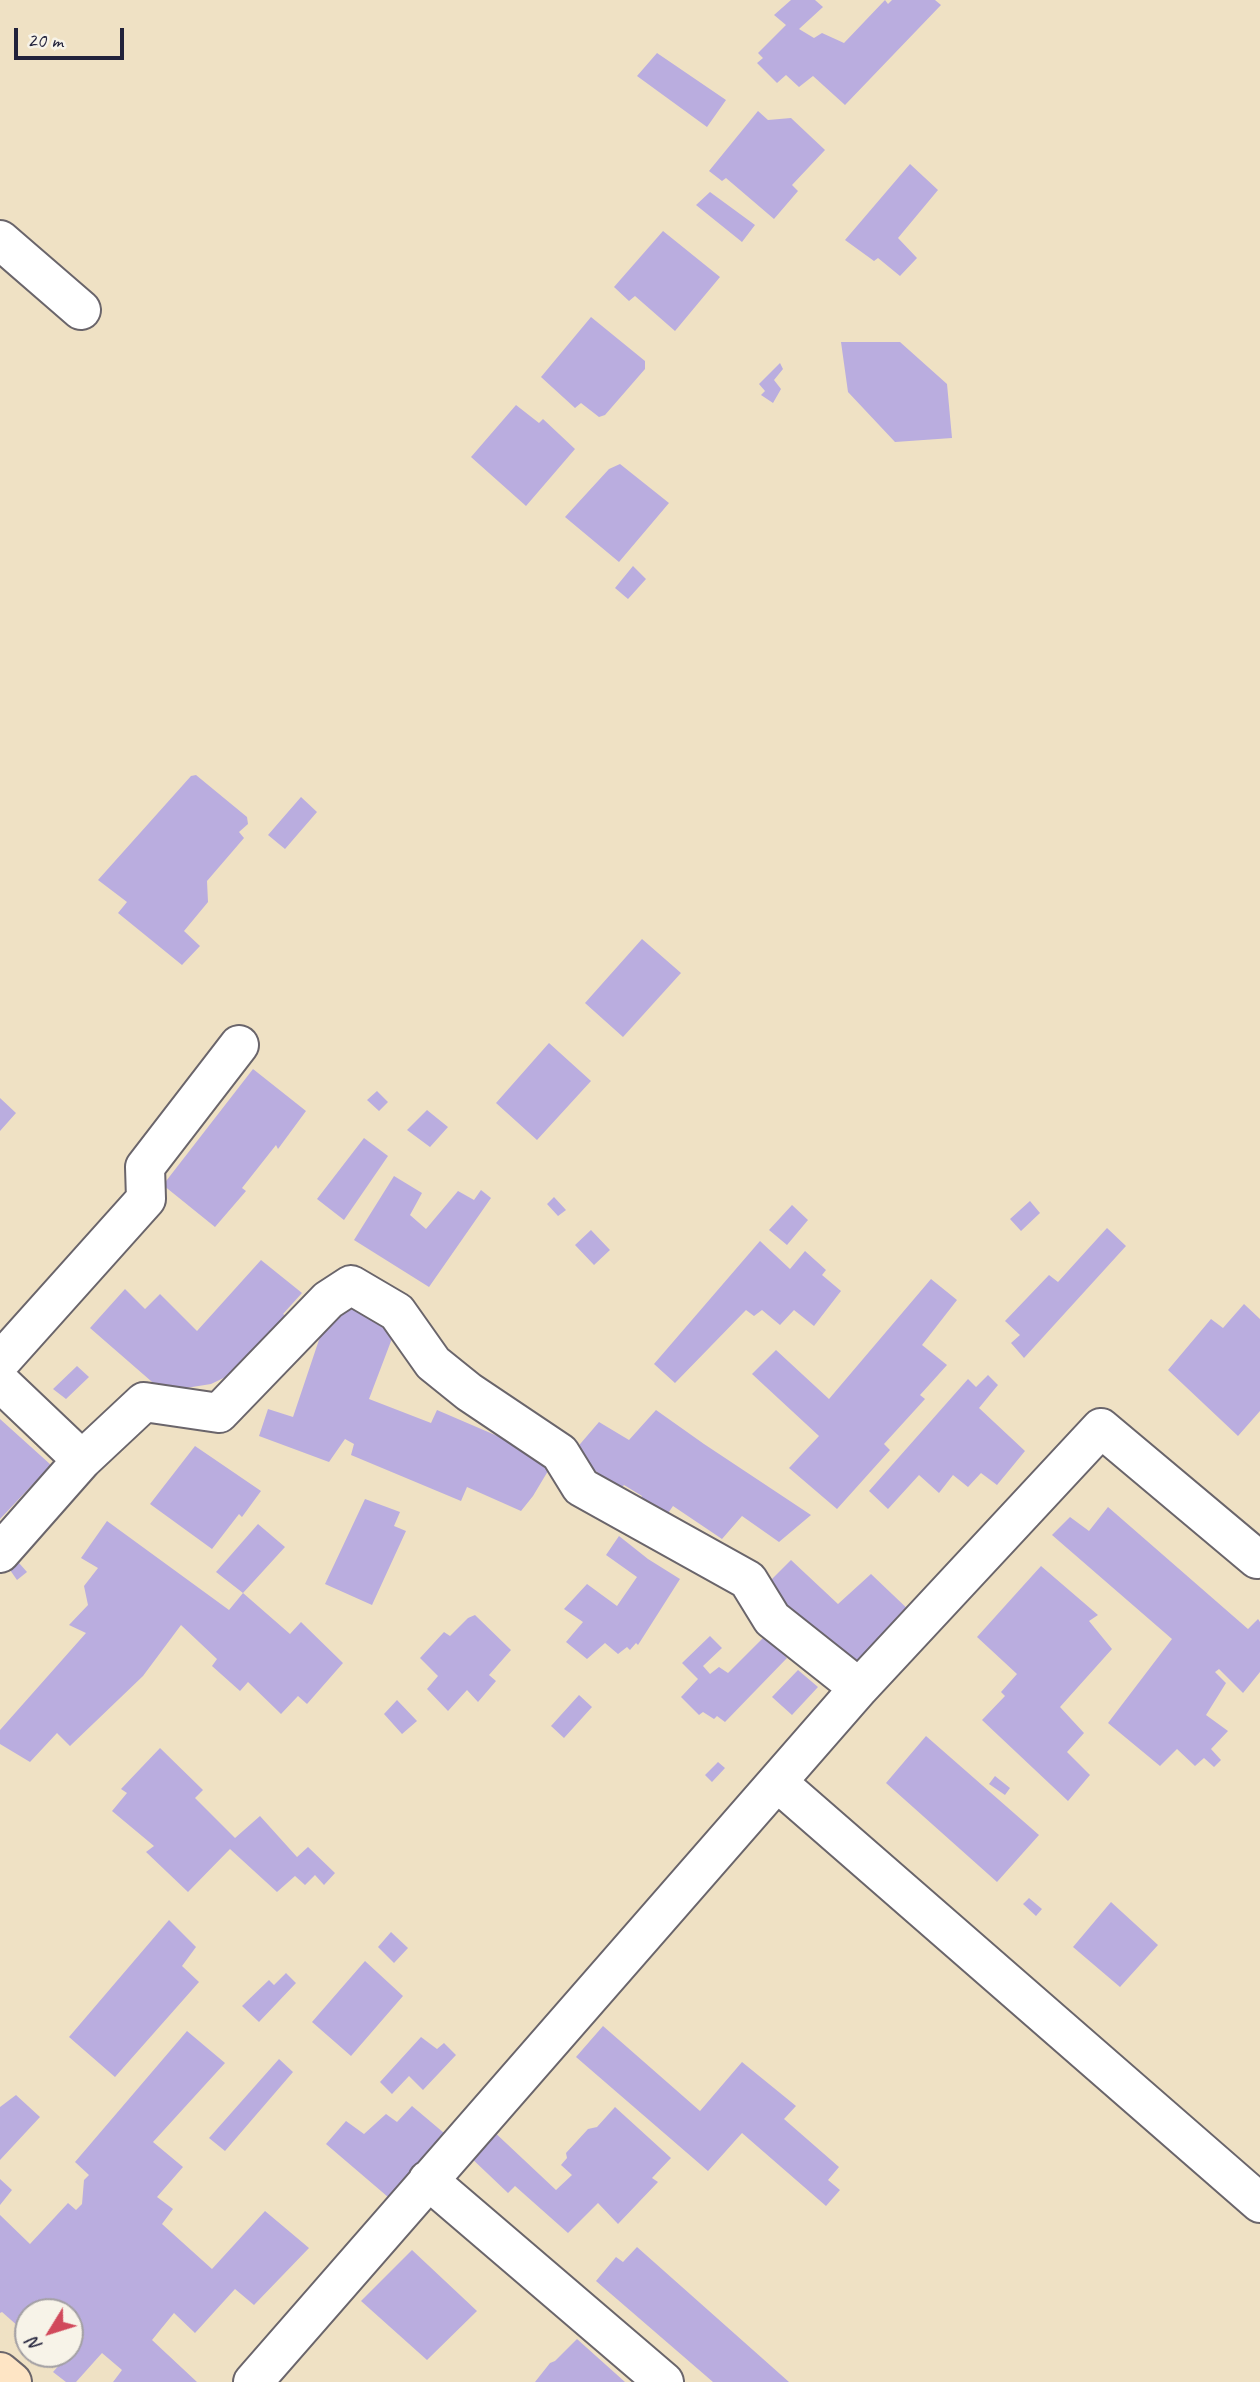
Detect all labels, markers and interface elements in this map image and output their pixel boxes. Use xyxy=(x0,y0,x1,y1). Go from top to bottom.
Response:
scale bar xyxy=(18,14,128,58)
text: 20 m xyxy=(27,27,63,53)
north arrow xyxy=(14,2298,84,2368)
text: N xyxy=(21,2333,47,2357)

